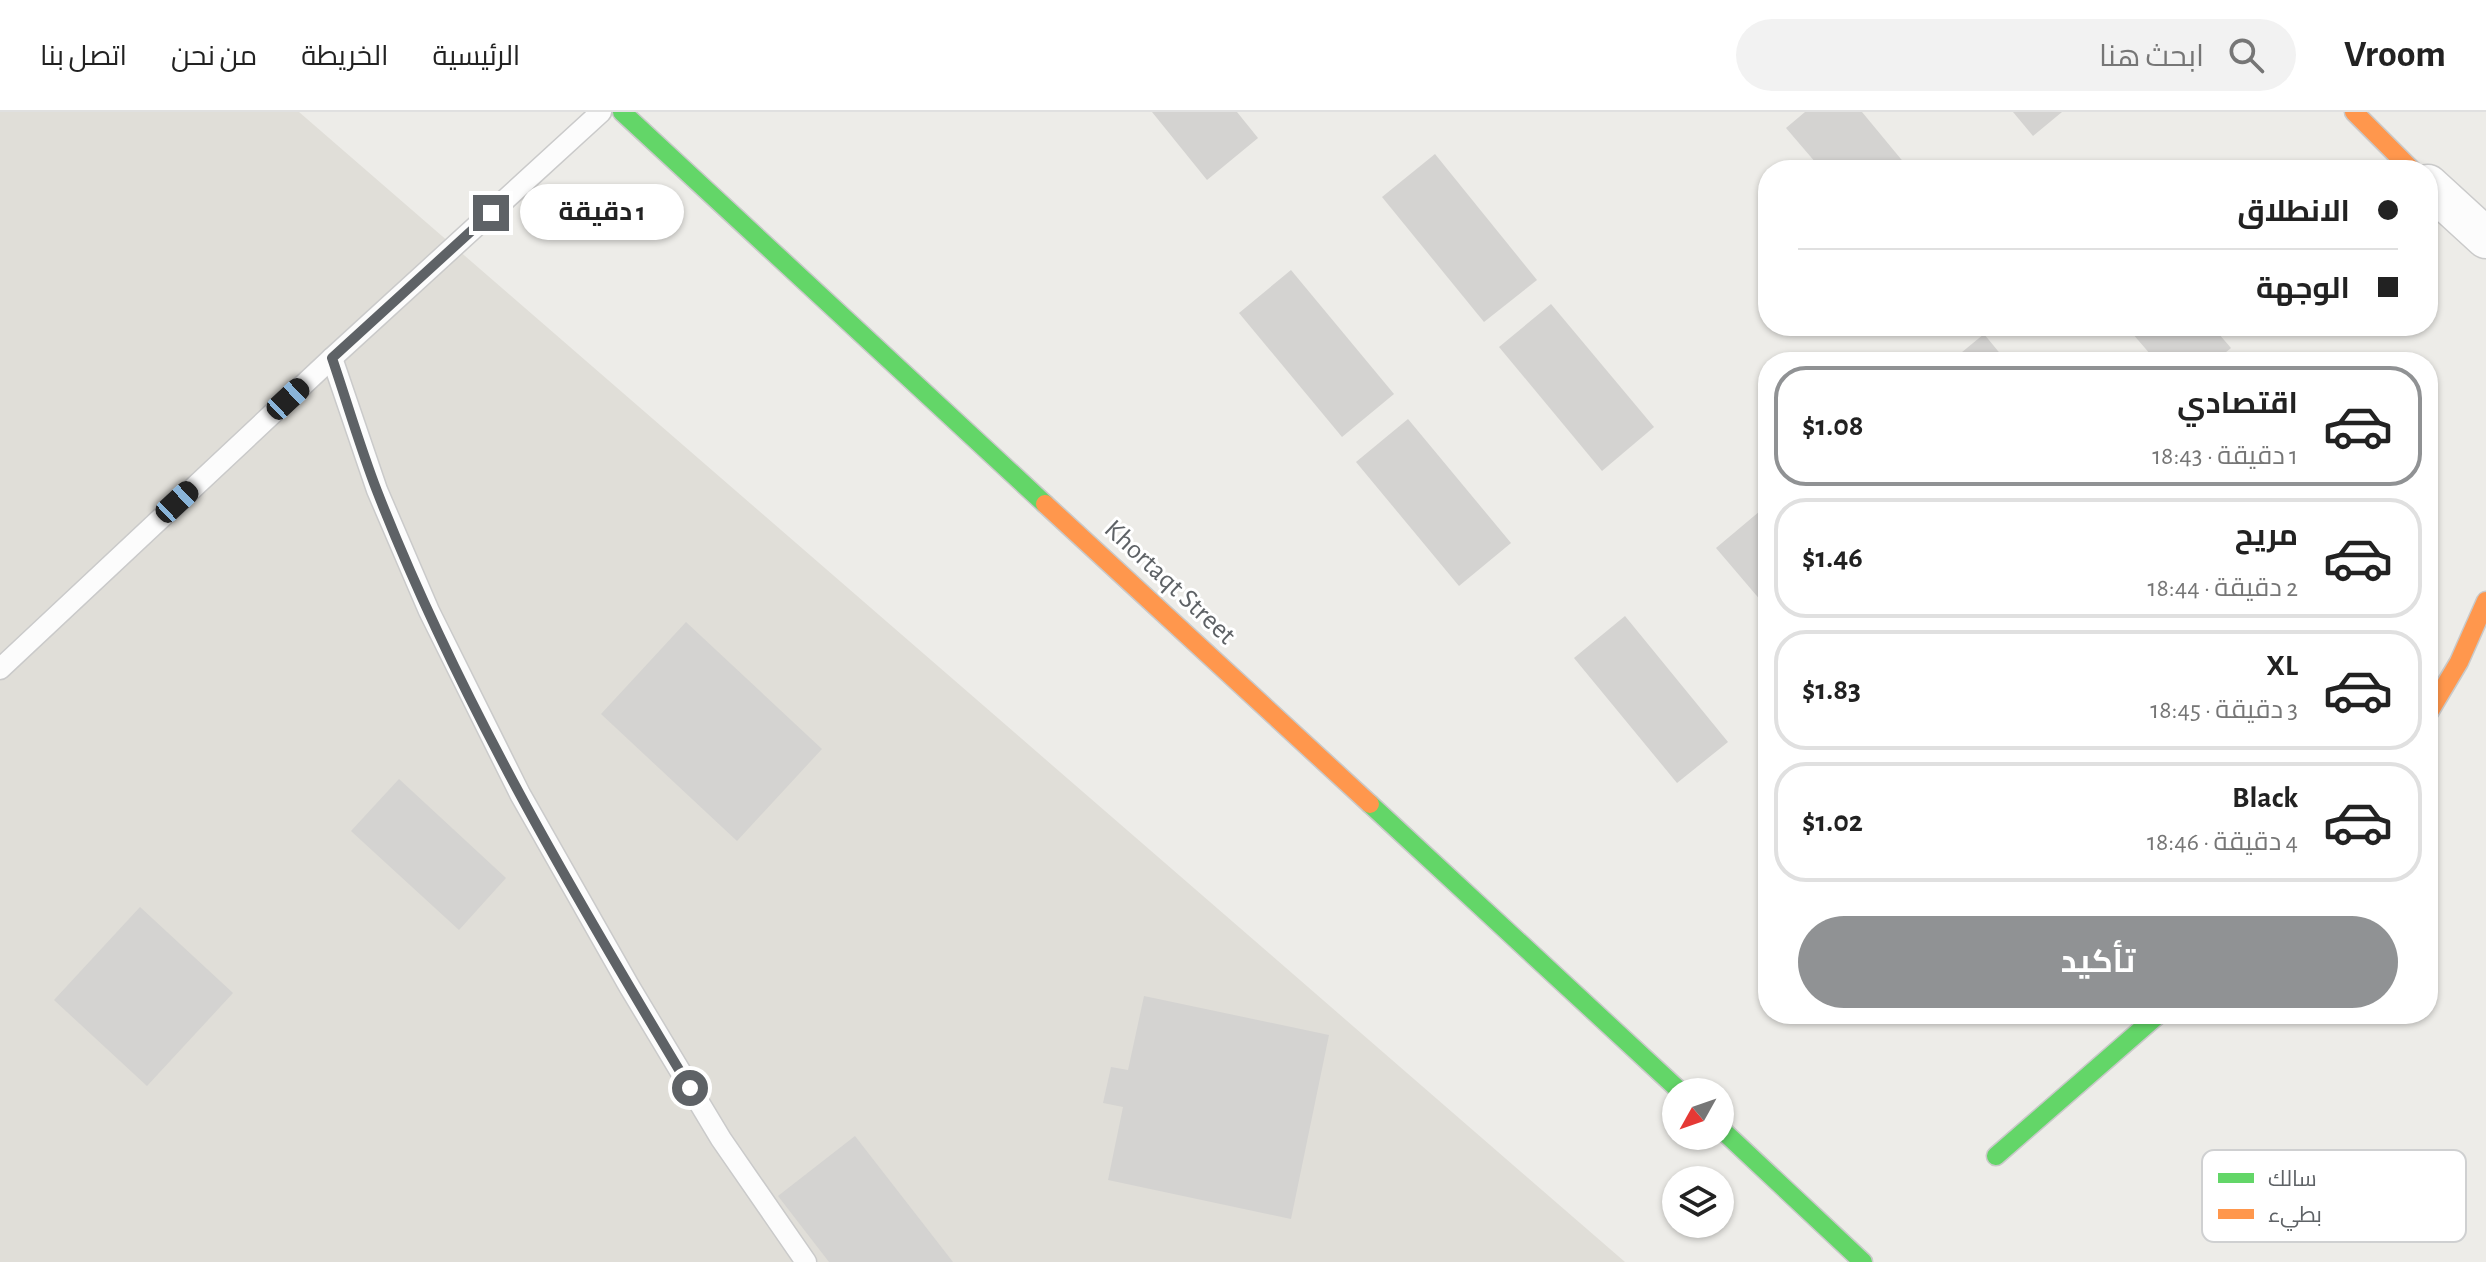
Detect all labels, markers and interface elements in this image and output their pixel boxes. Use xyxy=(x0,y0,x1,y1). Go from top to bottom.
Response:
search box xyxy=(1736,19,2296,91)
icon: search xyxy=(2224,33,2268,77)
text: Vroom xyxy=(2344,36,2446,74)
text: ابحث هنا xyxy=(2099,42,2204,72)
text: اتصل بنا xyxy=(40,43,127,71)
text: من نحن xyxy=(171,43,257,71)
text: الخريطة xyxy=(301,43,389,71)
text: الرئيسية xyxy=(433,43,520,71)
callout: 1 دقيقة xyxy=(519,185,683,241)
route end xyxy=(473,195,509,231)
text: الانطلاق xyxy=(2237,197,2350,227)
text: 1 دقيقة xyxy=(559,199,645,225)
text: الوجهة xyxy=(2256,274,2350,304)
car xyxy=(262,374,314,424)
text: اقتصادي xyxy=(2177,389,2298,419)
icon: car xyxy=(2322,390,2394,462)
text: $1.08 xyxy=(1802,411,1864,441)
text: 1 دقيقة · 18:43 xyxy=(2152,443,2298,469)
car xyxy=(151,477,203,527)
street label: Khortaqt Street xyxy=(1099,515,1241,650)
text: مريح xyxy=(2235,521,2298,551)
icon: car xyxy=(2322,522,2394,594)
text: $1.46 xyxy=(1802,543,1863,573)
text: 2 دقيقة · 18:44 xyxy=(2147,575,2298,601)
text: XL xyxy=(2266,651,2298,681)
icon: car xyxy=(2322,654,2394,726)
text: $1.83 xyxy=(1802,675,1861,705)
text: 3 دقيقة · 18:45 xyxy=(2150,697,2298,723)
text: Black xyxy=(2232,783,2298,813)
icon: car xyxy=(2322,786,2394,858)
text: $1.02 xyxy=(1802,807,1863,837)
text: 4 دقيقة · 18:46 xyxy=(2147,829,2298,855)
button: تأكيد xyxy=(1798,916,2398,1008)
route start xyxy=(672,1070,708,1106)
north arrow xyxy=(1662,1078,1734,1150)
map controls xyxy=(1662,1078,1734,1238)
legend xyxy=(2202,1150,2466,1242)
button: layers xyxy=(1662,1166,1734,1238)
text: سالك xyxy=(2268,1168,2317,1190)
text: بطيء xyxy=(2268,1204,2322,1231)

